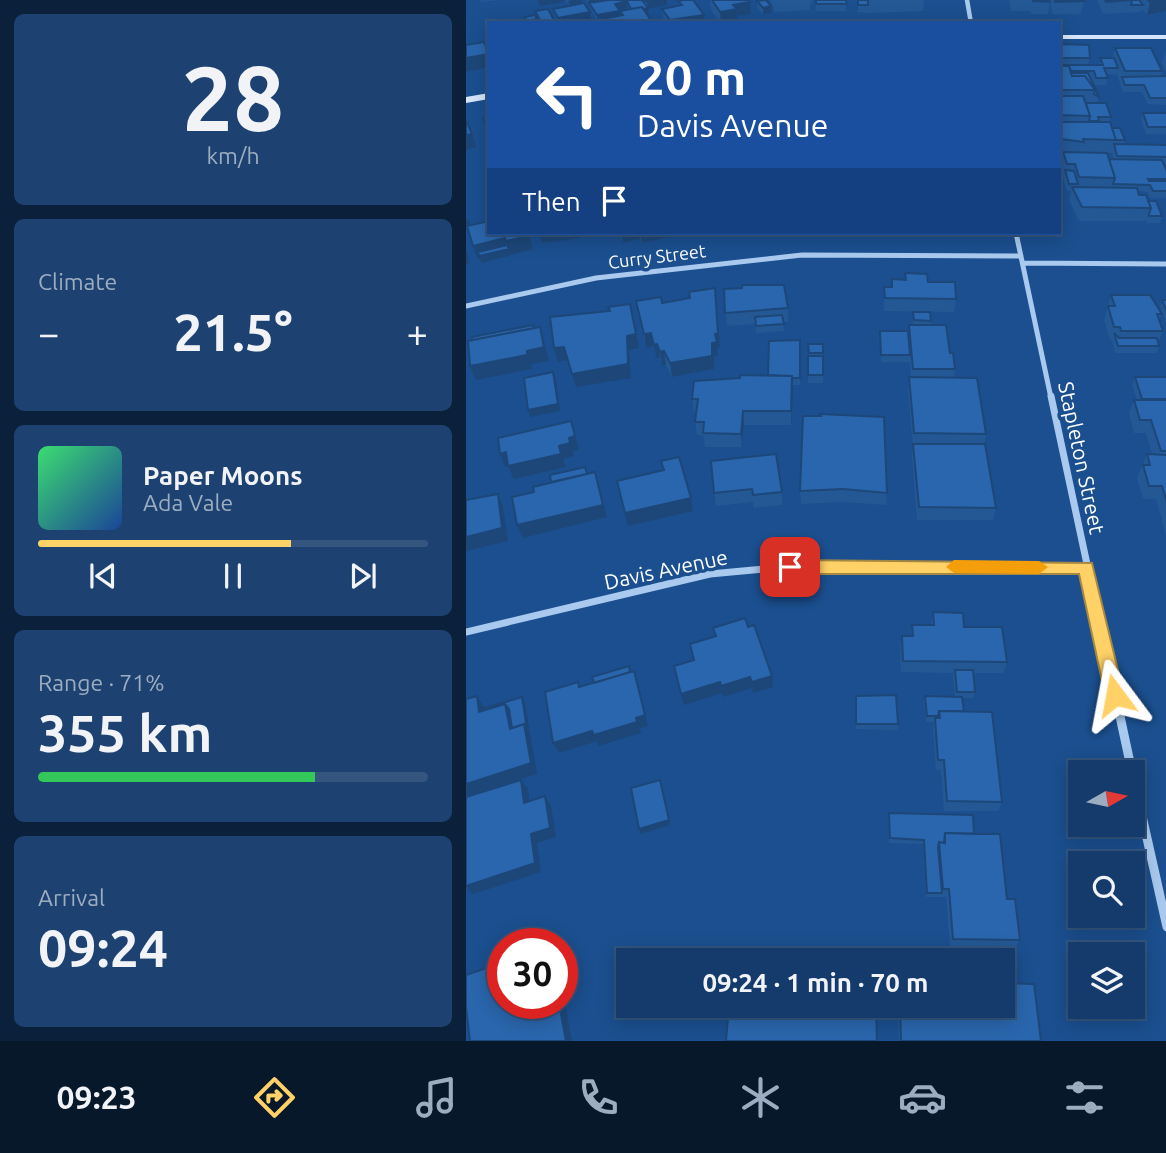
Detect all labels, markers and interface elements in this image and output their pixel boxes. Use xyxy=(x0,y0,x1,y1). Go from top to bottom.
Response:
text: 28 xyxy=(182,46,284,148)
icon: left xyxy=(522,49,613,140)
text: 20 m xyxy=(637,49,746,104)
text: Davis Avenue xyxy=(637,107,828,143)
text: km/h xyxy=(206,143,260,168)
icon: arrive xyxy=(595,182,633,220)
text: Then xyxy=(522,187,581,216)
street label: Curry Street xyxy=(607,240,707,272)
text: Climate xyxy=(38,269,117,294)
text: 21.5° xyxy=(173,303,293,361)
text: − xyxy=(38,312,59,354)
text: + xyxy=(407,312,428,354)
street label: Stapleton Street xyxy=(1054,379,1110,536)
text: Paper Moons xyxy=(143,461,302,490)
text: Ada Vale xyxy=(143,490,233,515)
pin xyxy=(760,537,820,597)
street label: Davis Avenue xyxy=(602,544,730,594)
icon: arrive xyxy=(771,548,809,586)
icon: previous xyxy=(84,557,122,595)
icon: pause xyxy=(214,557,252,595)
icon: next xyxy=(344,557,382,595)
position arrow xyxy=(1078,658,1152,732)
text: Range · 71% xyxy=(38,670,165,695)
text: 355 km xyxy=(38,704,212,762)
north arrow xyxy=(1068,760,1145,836)
map controls xyxy=(1068,760,1145,1019)
button: search xyxy=(1068,851,1145,928)
text: Arrival xyxy=(38,885,105,910)
text: 09:24 xyxy=(38,919,168,977)
speed limit sign: 30 xyxy=(487,928,578,1019)
button: layers xyxy=(1068,942,1145,1019)
text: 09:24 · 1 min · 70 m xyxy=(702,968,929,997)
icon: directions xyxy=(250,1073,299,1122)
icon: music xyxy=(412,1073,461,1122)
icon: phone xyxy=(574,1073,623,1122)
icon: climate xyxy=(736,1073,785,1122)
icon: car xyxy=(898,1073,947,1122)
icon: filters xyxy=(1060,1073,1109,1122)
text: 09:23 xyxy=(57,1079,137,1115)

